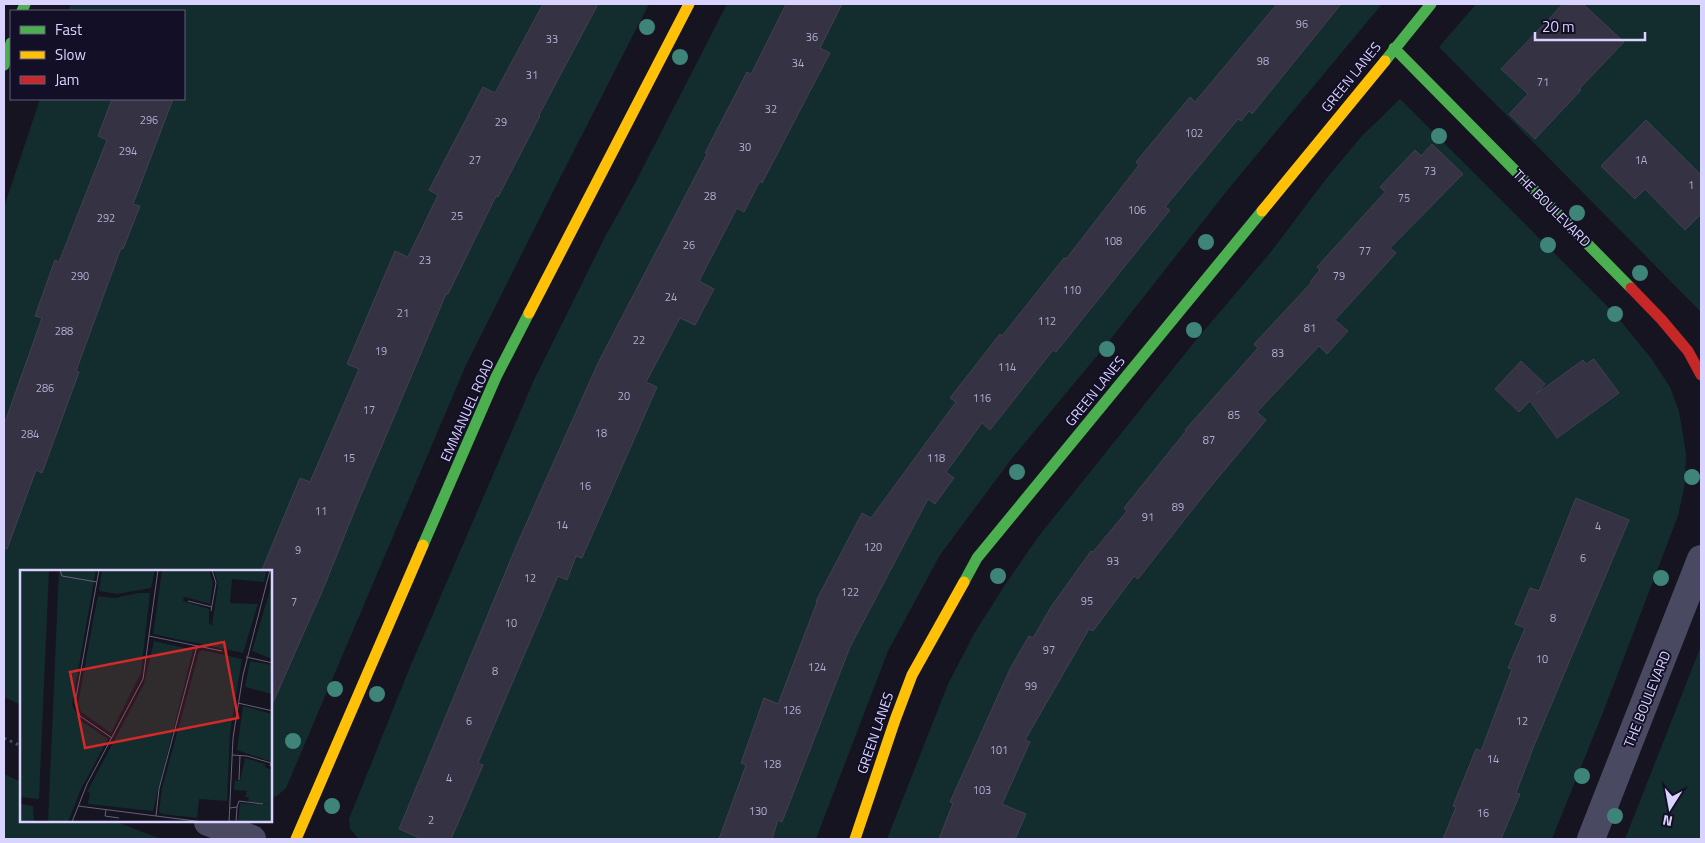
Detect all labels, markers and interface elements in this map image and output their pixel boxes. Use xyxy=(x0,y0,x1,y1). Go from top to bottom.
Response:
legend xyxy=(10,10,185,100)
scale bar xyxy=(1535,10,1645,42)
text: 20 m xyxy=(1542,15,1575,38)
house number: 96 xyxy=(1296,16,1308,32)
text: Fast xyxy=(55,18,83,41)
house number: 36 xyxy=(806,29,818,45)
house number: 33 xyxy=(546,31,558,47)
street label: GREEN LANES xyxy=(1316,37,1386,116)
text: Slow xyxy=(55,43,86,66)
house number: 98 xyxy=(1257,53,1269,69)
house number: 34 xyxy=(792,55,804,71)
house number: 31 xyxy=(526,67,538,83)
text: Jam xyxy=(55,68,79,91)
house number: 71 xyxy=(1537,74,1549,90)
house number: 32 xyxy=(765,101,777,117)
house number: 296 xyxy=(140,112,158,128)
house number: 29 xyxy=(495,114,507,130)
house number: 102 xyxy=(1185,125,1203,141)
house number: 30 xyxy=(739,139,751,155)
house number: 294 xyxy=(119,143,137,159)
house number: 27 xyxy=(469,152,481,168)
house number: 1A xyxy=(1635,152,1648,168)
house number: 73 xyxy=(1424,163,1436,179)
street label: THE BOULEVARD xyxy=(1509,164,1596,251)
house number: 1 xyxy=(1688,177,1694,193)
house number: 28 xyxy=(704,188,716,204)
house number: 75 xyxy=(1398,190,1410,206)
house number: 106 xyxy=(1128,202,1146,218)
house number: 25 xyxy=(451,208,463,224)
house number: 292 xyxy=(97,210,115,226)
house number: 108 xyxy=(1104,233,1122,249)
house number: 26 xyxy=(683,237,695,253)
house number: 77 xyxy=(1359,243,1371,259)
house number: 23 xyxy=(419,252,431,268)
house number: 290 xyxy=(71,268,89,284)
house number: 79 xyxy=(1333,268,1345,284)
house number: 110 xyxy=(1063,282,1081,298)
house number: 24 xyxy=(665,289,677,305)
house number: 21 xyxy=(397,305,409,321)
house number: 112 xyxy=(1038,313,1056,329)
house number: 81 xyxy=(1304,320,1316,336)
house number: 288 xyxy=(55,323,73,339)
house number: 22 xyxy=(633,332,645,348)
house number: 19 xyxy=(375,343,387,359)
house number: 83 xyxy=(1272,345,1284,361)
street label: GREEN LANES xyxy=(1060,351,1130,430)
street label: EMMANUEL ROAD xyxy=(434,355,499,465)
house number: 114 xyxy=(998,359,1016,375)
house number: 286 xyxy=(36,380,54,396)
house number: 20 xyxy=(618,388,630,404)
house number: 116 xyxy=(973,390,991,406)
house number: 17 xyxy=(363,402,375,418)
house number: 85 xyxy=(1228,407,1240,423)
house number: 18 xyxy=(595,425,607,441)
house number: 284 xyxy=(21,426,39,442)
house number: 87 xyxy=(1203,432,1215,448)
house number: 15 xyxy=(343,450,355,466)
house number: 118 xyxy=(927,450,945,466)
house number: 16 xyxy=(579,478,591,494)
house number: 89 xyxy=(1172,499,1184,515)
house number: 11 xyxy=(315,503,327,519)
house number: 91 xyxy=(1142,509,1154,525)
house number: 14 xyxy=(556,517,568,533)
house number: 4 xyxy=(1595,518,1601,534)
house number: 120 xyxy=(864,539,882,555)
house number: 9 xyxy=(295,542,301,558)
house number: 6 xyxy=(1580,550,1586,566)
house number: 93 xyxy=(1107,553,1119,569)
inset map xyxy=(20,570,272,823)
house number: 12 xyxy=(524,570,536,586)
house number: 122 xyxy=(841,584,859,600)
house number: 95 xyxy=(1081,593,1093,609)
house number: 7 xyxy=(291,594,297,610)
house number: 8 xyxy=(1550,610,1556,626)
house number: 10 xyxy=(505,615,517,631)
house number: 97 xyxy=(1043,642,1055,658)
street label: THE BOULEVARD xyxy=(1618,647,1676,750)
house number: 10 xyxy=(1536,651,1548,667)
house number: 124 xyxy=(808,659,826,675)
house number: 8 xyxy=(492,663,498,679)
house number: 99 xyxy=(1025,678,1037,694)
street label: GREEN LANES xyxy=(851,689,898,776)
house number: 126 xyxy=(783,702,801,718)
house number: 6 xyxy=(466,713,472,729)
house number: 12 xyxy=(1516,713,1528,729)
house number: 101 xyxy=(990,742,1008,758)
house number: 14 xyxy=(1487,751,1499,767)
house number: 128 xyxy=(763,756,781,772)
house number: 4 xyxy=(446,770,452,786)
house number: 103 xyxy=(973,782,991,798)
north arrow xyxy=(1645,783,1695,833)
house number: 130 xyxy=(749,803,767,819)
house number: 16 xyxy=(1477,805,1489,821)
text: N xyxy=(1661,810,1674,832)
house number: 2 xyxy=(428,812,434,828)

